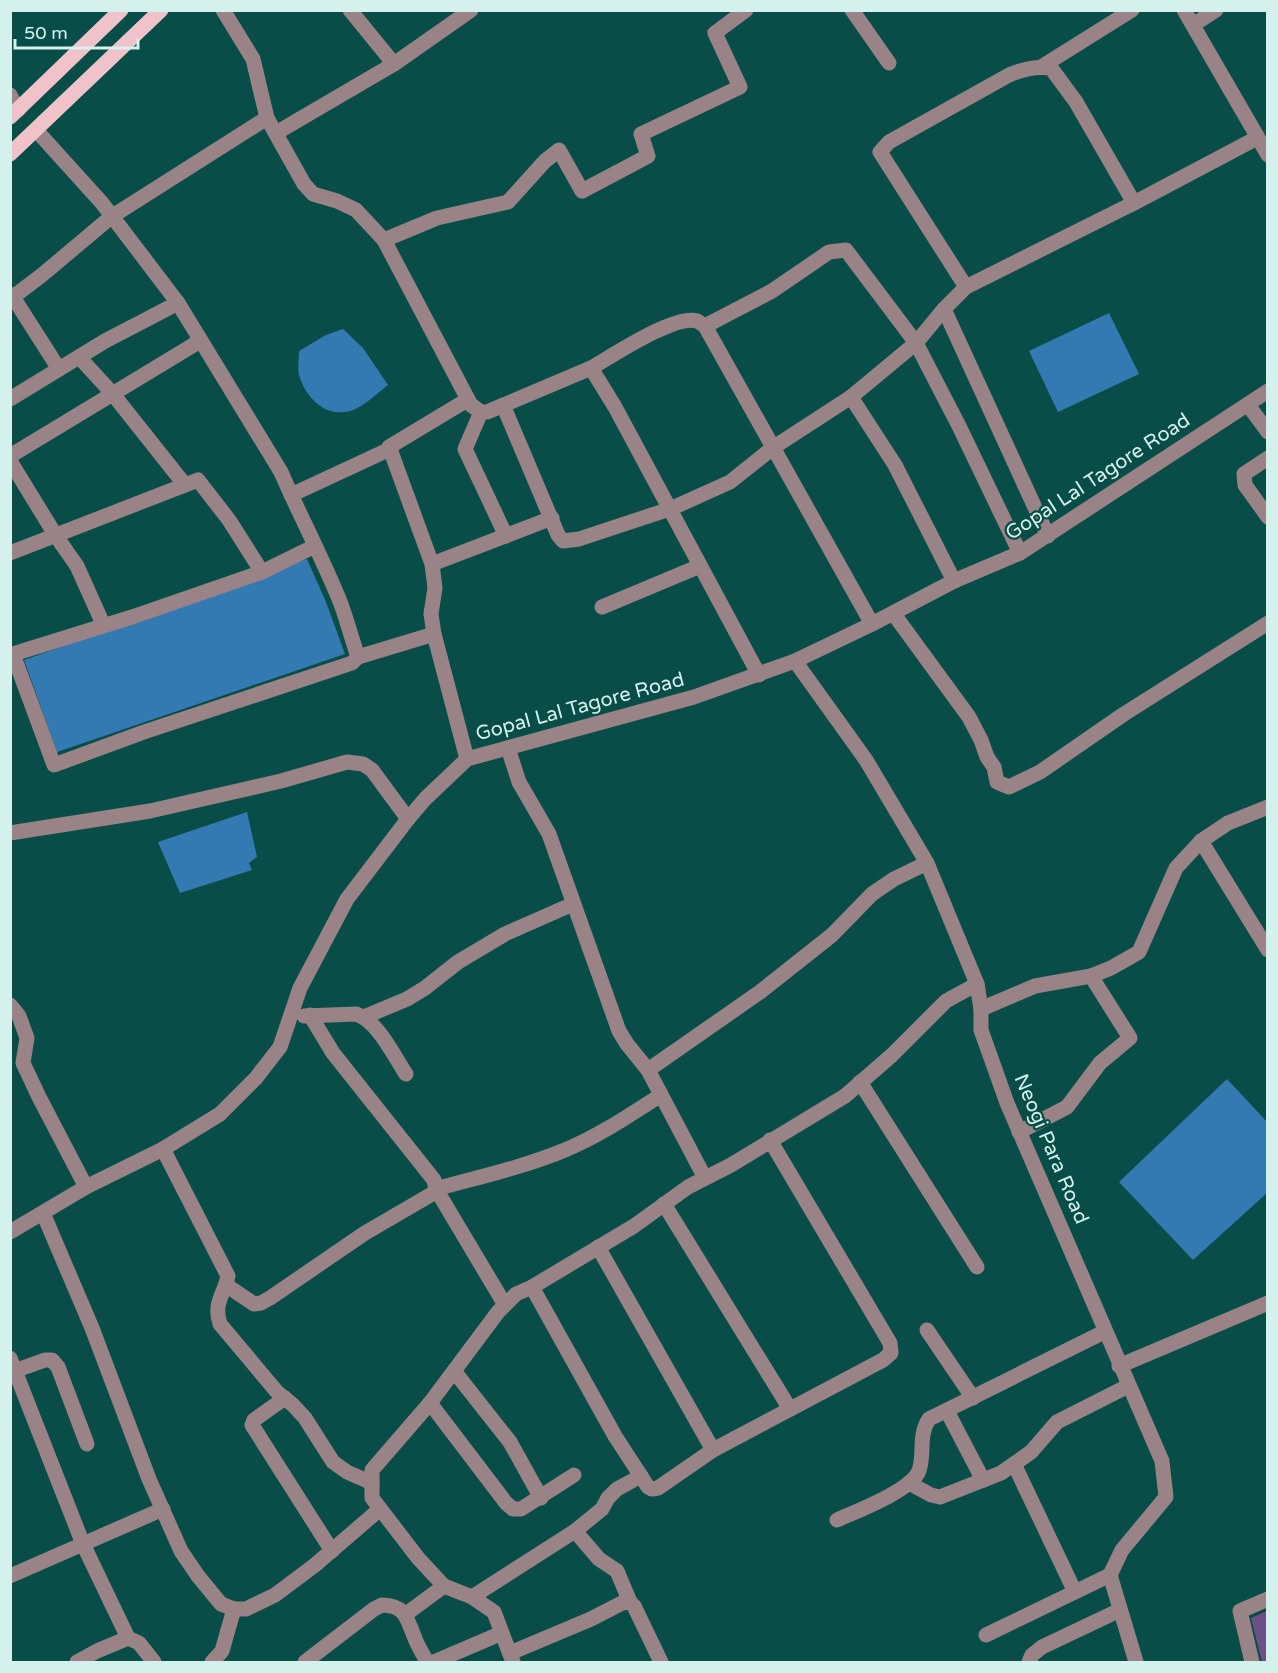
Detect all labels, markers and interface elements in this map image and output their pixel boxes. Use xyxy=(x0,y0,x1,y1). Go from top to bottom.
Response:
scale bar xyxy=(15,12,138,50)
text: 50 m xyxy=(24,22,68,44)
street label: Gopal Lal Tagore Road xyxy=(1001,408,1195,546)
street label: Gopal Lal Tagore Road xyxy=(473,668,687,746)
street label: Neogi Para Road xyxy=(1009,1070,1093,1228)

